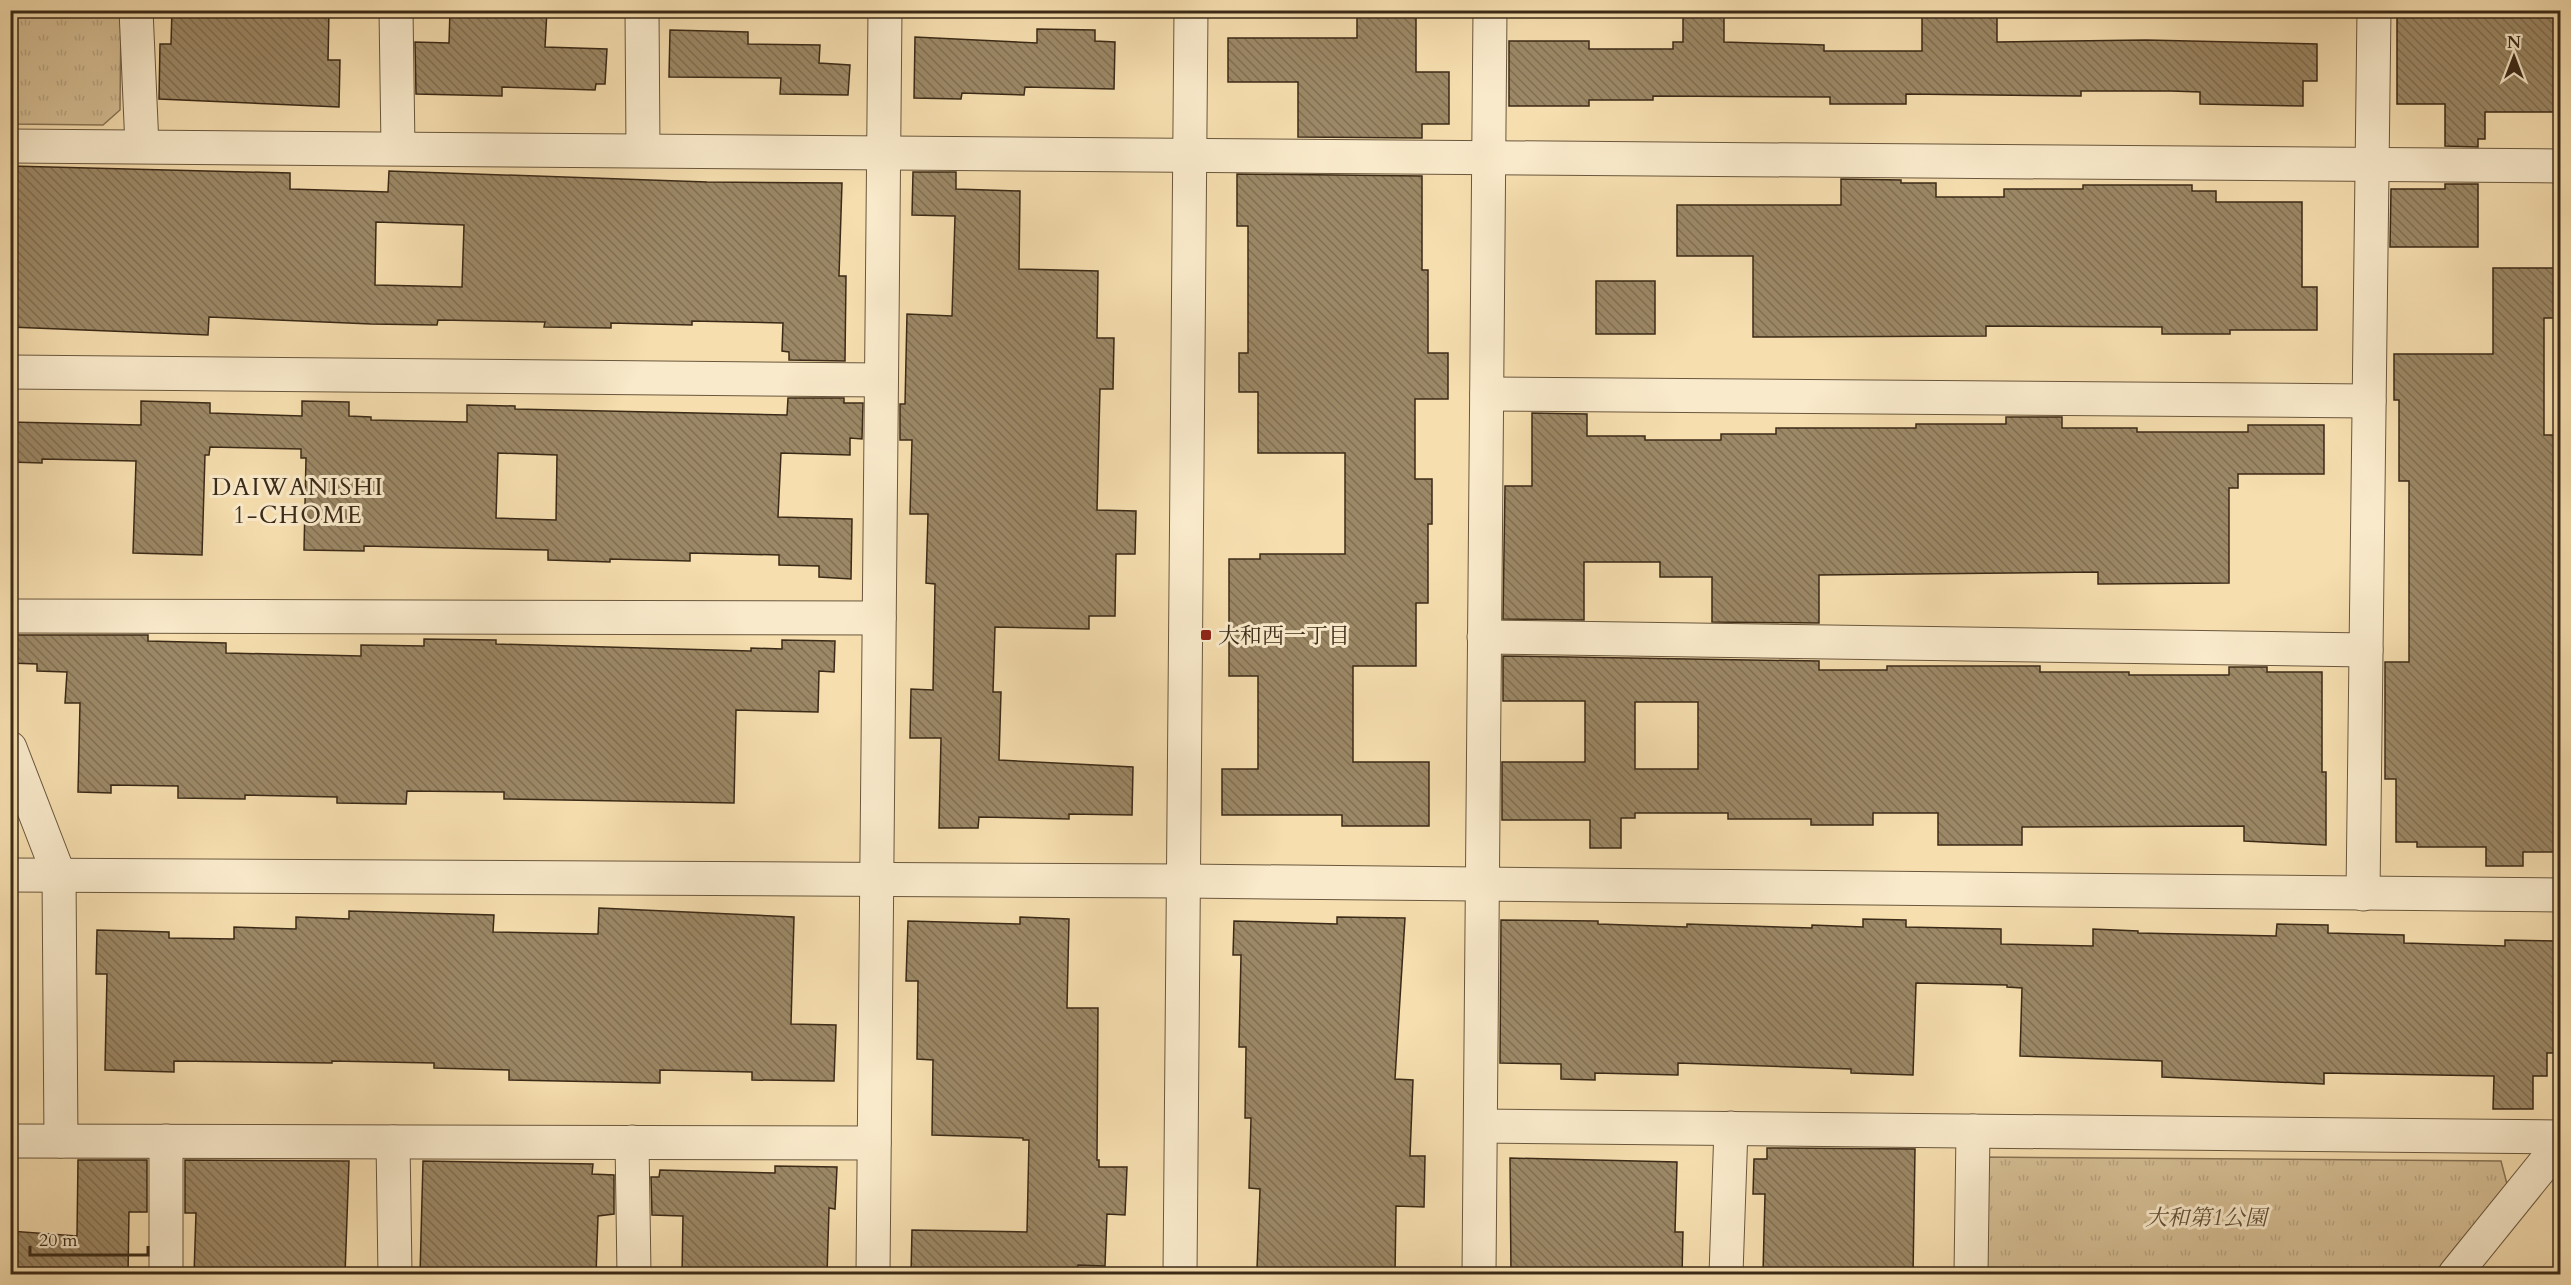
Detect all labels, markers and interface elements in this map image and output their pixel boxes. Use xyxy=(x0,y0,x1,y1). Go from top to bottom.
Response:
north arrow xyxy=(2484,27,2544,87)
text: N xyxy=(2507,32,2521,54)
district label: DAIWANISHI 1-CHOME xyxy=(212,471,384,532)
place label: 大和西一丁目 xyxy=(1218,621,1350,651)
marker: 大和西一丁目 xyxy=(1199,628,1213,642)
park label: 大和第1公園 xyxy=(2145,1203,2270,1233)
scale bar xyxy=(30,1219,148,1257)
text: 20 m xyxy=(39,1228,78,1253)

